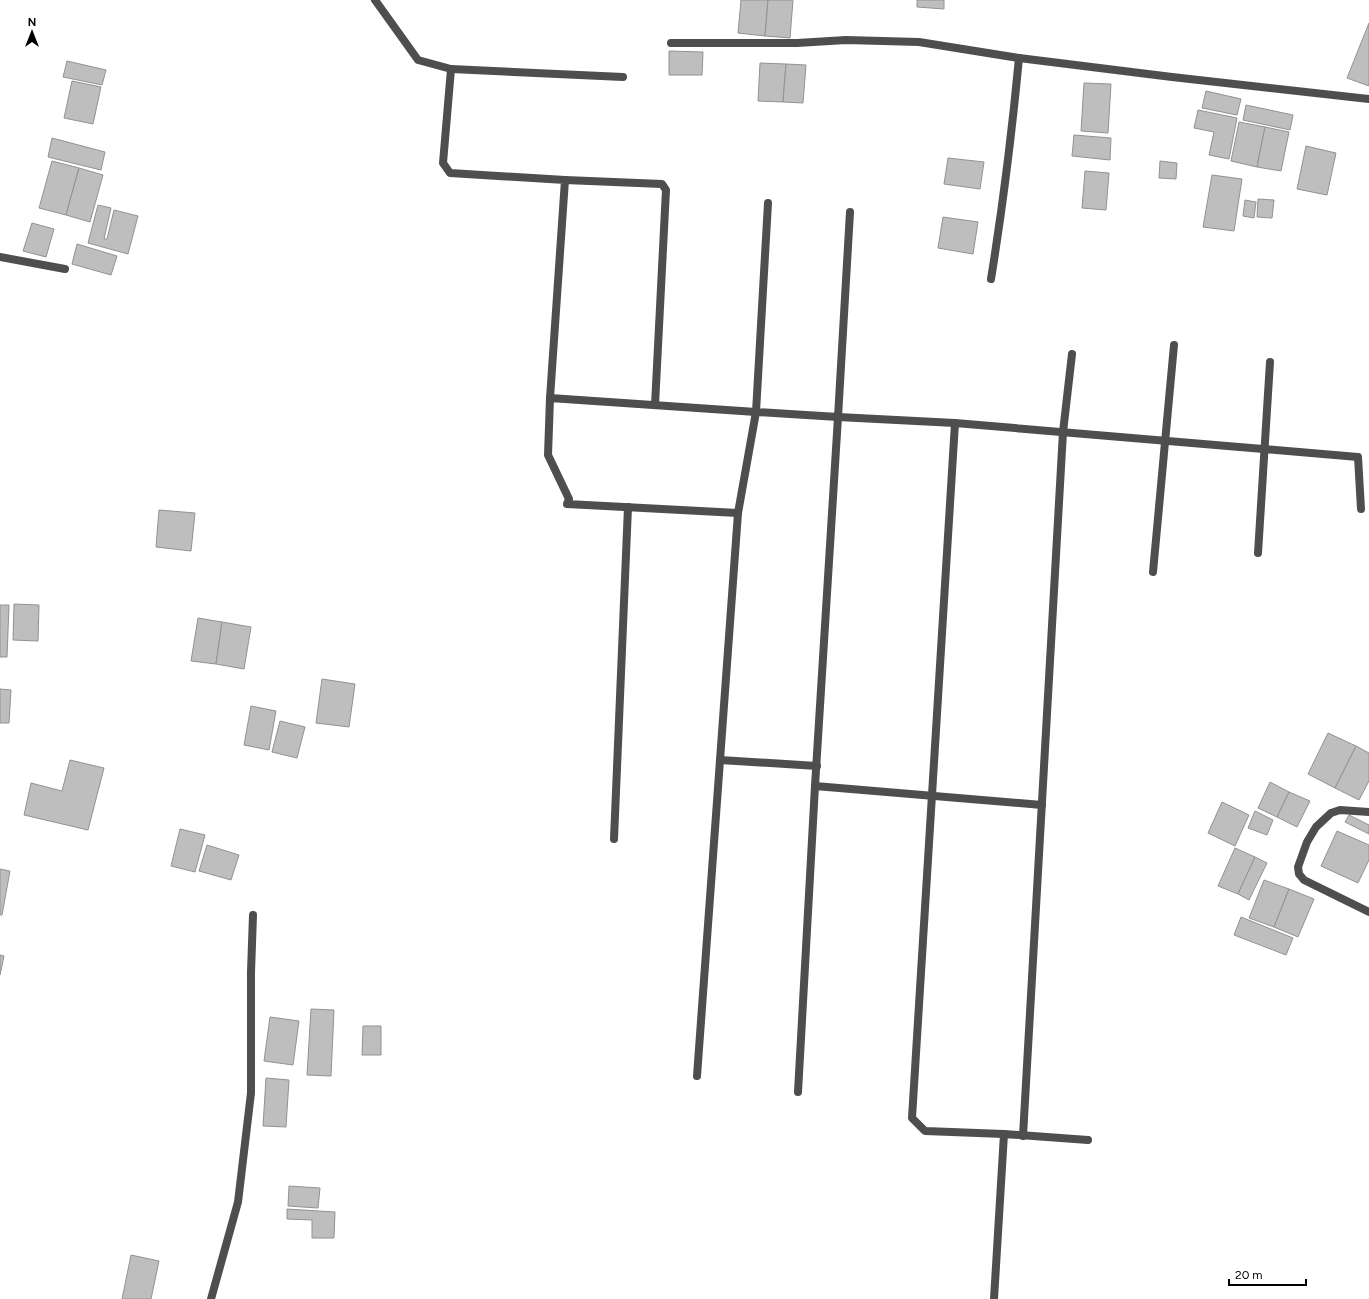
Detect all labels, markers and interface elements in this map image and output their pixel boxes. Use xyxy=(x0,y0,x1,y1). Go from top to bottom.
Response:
north arrow xyxy=(12,12,52,52)
text: N xyxy=(28,16,36,29)
scale bar xyxy=(1229,1261,1306,1287)
text: 20 m xyxy=(1235,1268,1263,1282)

